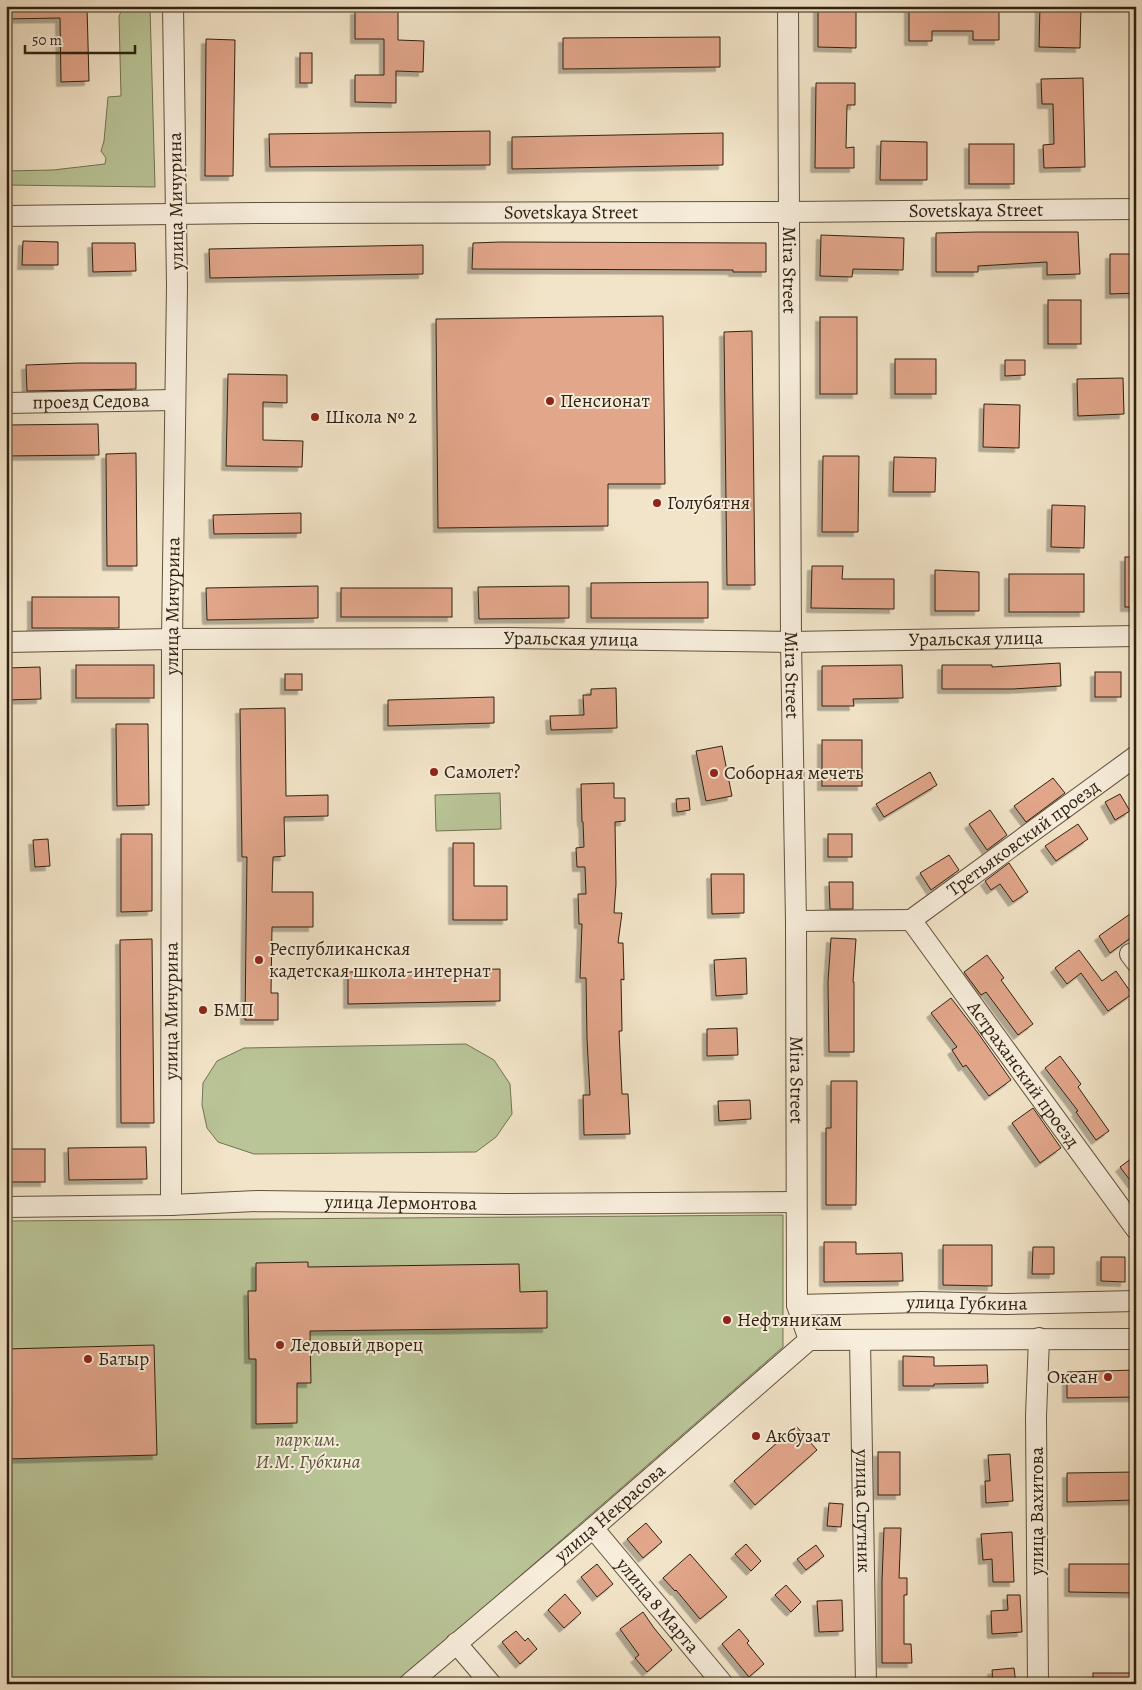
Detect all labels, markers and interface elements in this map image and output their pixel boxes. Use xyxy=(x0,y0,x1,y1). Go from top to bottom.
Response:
scale bar xyxy=(25,22,135,54)
text: 50 m xyxy=(32,30,62,50)
street label: улица Мичурина xyxy=(162,132,190,271)
street label: Sovetskaya Street xyxy=(909,197,1043,224)
street label: Sovetskaya Street xyxy=(504,199,638,226)
street label: Mira Street xyxy=(776,226,802,314)
street label: проезд Седова xyxy=(32,387,150,416)
place label: Пенсионат xyxy=(560,388,651,414)
marker: Пенсионат xyxy=(544,395,556,407)
place label: Школа № 2 xyxy=(325,404,417,430)
marker: Школа № 2 xyxy=(309,411,321,423)
place label: Голубятня xyxy=(667,490,750,516)
marker: Голубятня xyxy=(651,497,663,509)
street label: улица Мичурина xyxy=(159,537,186,676)
street label: Уральская улица xyxy=(503,625,639,653)
street label: Уральская улица xyxy=(908,625,1044,653)
street label: Mira Street xyxy=(778,631,805,719)
place label: Самолет? xyxy=(444,759,521,785)
place label: Соборная мечеть xyxy=(724,760,863,786)
marker: Самолет? xyxy=(428,766,440,778)
marker: Соборная мечеть xyxy=(708,767,720,779)
street label: Третьяковский проезд xyxy=(942,774,1105,903)
place label: Республиканская кадетская школа-интернат xyxy=(269,936,491,984)
street label: улица Мичурина xyxy=(158,942,184,1081)
marker: Республиканская кадетская школа-интернат xyxy=(253,954,265,966)
street label: Астраханский проезд xyxy=(961,995,1086,1153)
place label: БМП xyxy=(213,997,254,1023)
marker: БМП xyxy=(197,1004,209,1016)
street label: Mira Street xyxy=(783,1036,810,1124)
street label: улица Лермонтова xyxy=(324,1189,477,1217)
street label: улица Губкина xyxy=(905,1289,1028,1317)
place label: Нефтяникам xyxy=(737,1307,842,1333)
marker: Нефтяникам xyxy=(721,1314,733,1326)
place label: Ледовый дворец xyxy=(290,1332,423,1358)
marker: Ледовый дворец xyxy=(274,1339,286,1351)
place label: Батыр xyxy=(98,1346,149,1372)
marker: Батыр xyxy=(82,1353,94,1365)
place label: Океан xyxy=(1047,1364,1098,1390)
marker: Океан xyxy=(1102,1371,1114,1383)
place label: Акбузат xyxy=(765,1423,831,1449)
park label: парк им. И.М. Губкина xyxy=(255,1427,361,1475)
marker: Акбузат xyxy=(750,1430,762,1442)
street label: улица Вахитова xyxy=(1024,1446,1050,1576)
street label: улица Спутник xyxy=(849,1448,877,1573)
street label: улица Некрасова xyxy=(548,1457,671,1569)
street label: улица 8 Марта xyxy=(610,1551,705,1659)

